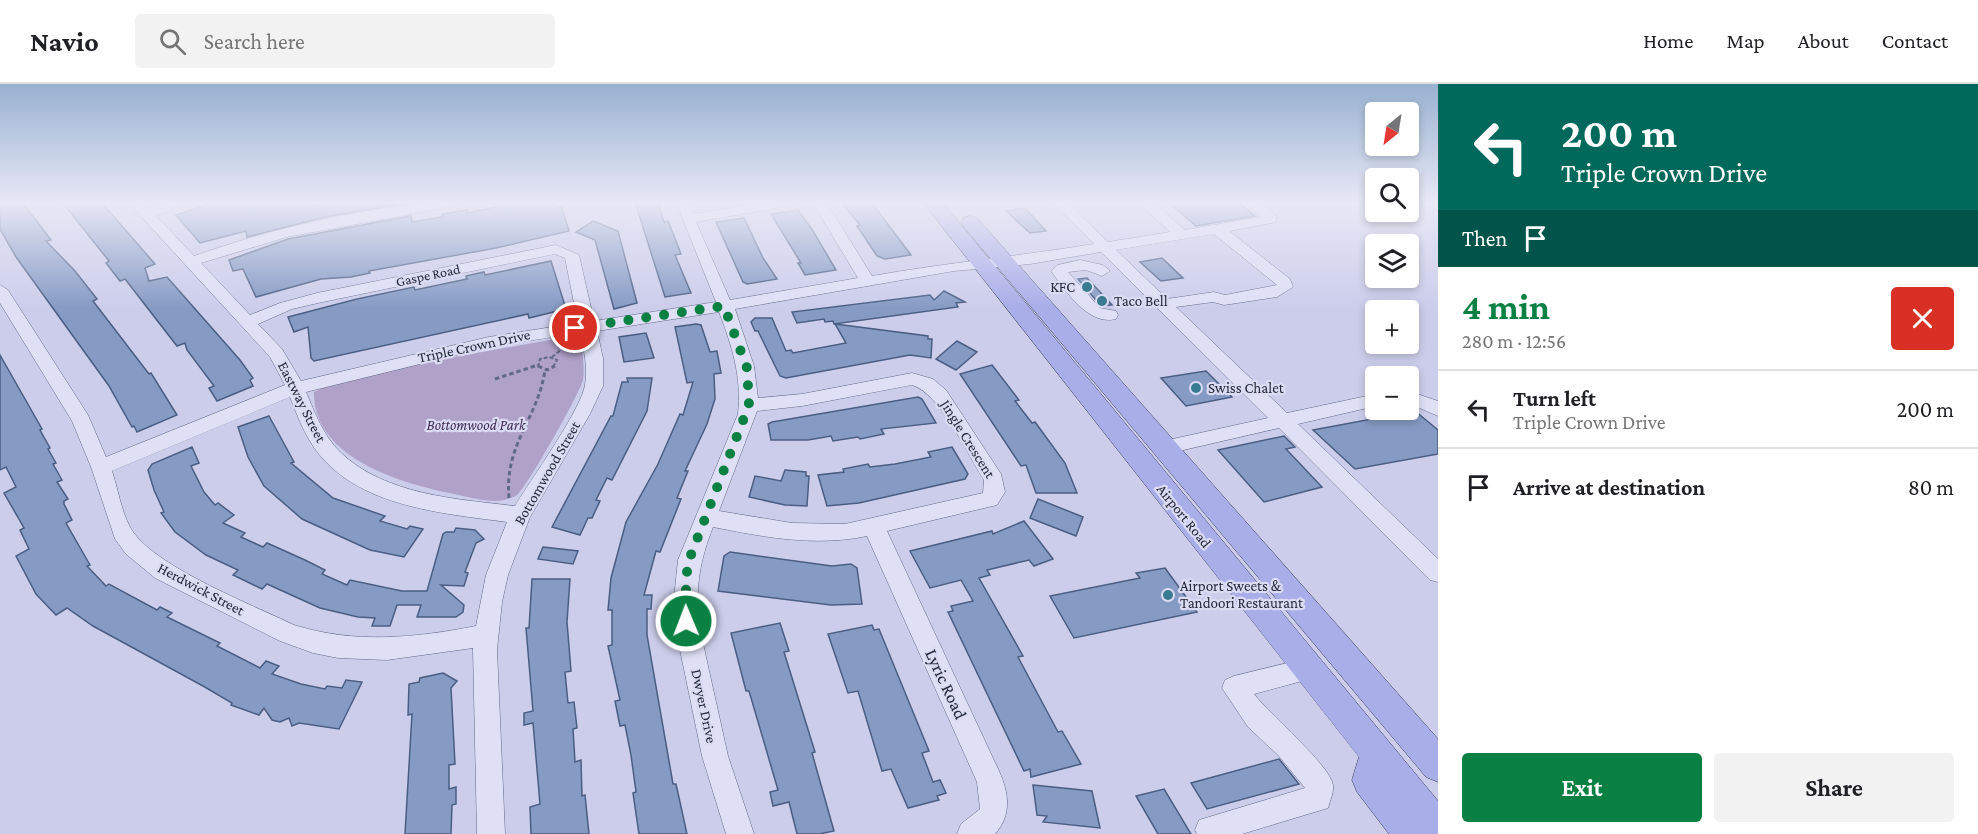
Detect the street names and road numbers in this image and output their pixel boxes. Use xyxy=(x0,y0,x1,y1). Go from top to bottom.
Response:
street label: Gaspe Road xyxy=(394,260,462,290)
street label: Triple Crown Drive xyxy=(416,326,532,367)
street label: Eastway Street xyxy=(274,359,330,446)
street label: Jingle Crescent xyxy=(936,395,999,482)
street label: Bottomwood Street xyxy=(511,418,584,527)
street label: Airport Road xyxy=(1153,481,1214,552)
street label: Herdwick Street xyxy=(155,559,248,619)
street label: Lyric Road xyxy=(921,646,971,723)
street label: Dwyer Drive xyxy=(687,668,720,745)

